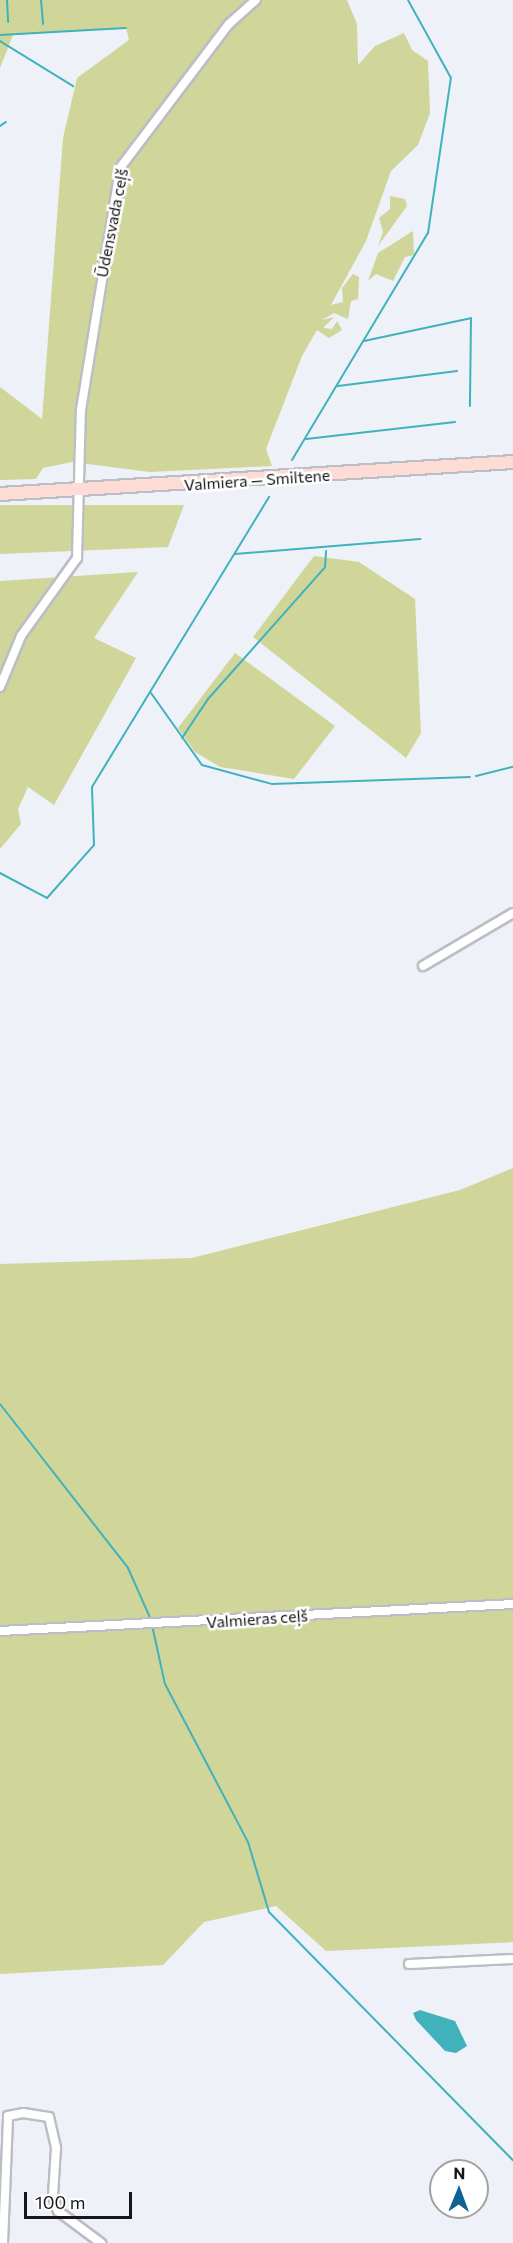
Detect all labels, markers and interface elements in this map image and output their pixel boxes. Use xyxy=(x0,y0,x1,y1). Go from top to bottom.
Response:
street label: Ūdensvada ceļš xyxy=(92,167,132,279)
street label: Valmiera — Smiltene xyxy=(183,465,331,495)
street label: Valmieras ceļš xyxy=(206,1606,308,1632)
north arrow xyxy=(429,2159,489,2219)
text: N xyxy=(453,2163,465,2182)
scale bar xyxy=(27,2180,135,2218)
text: 100 m xyxy=(35,2191,85,2213)

